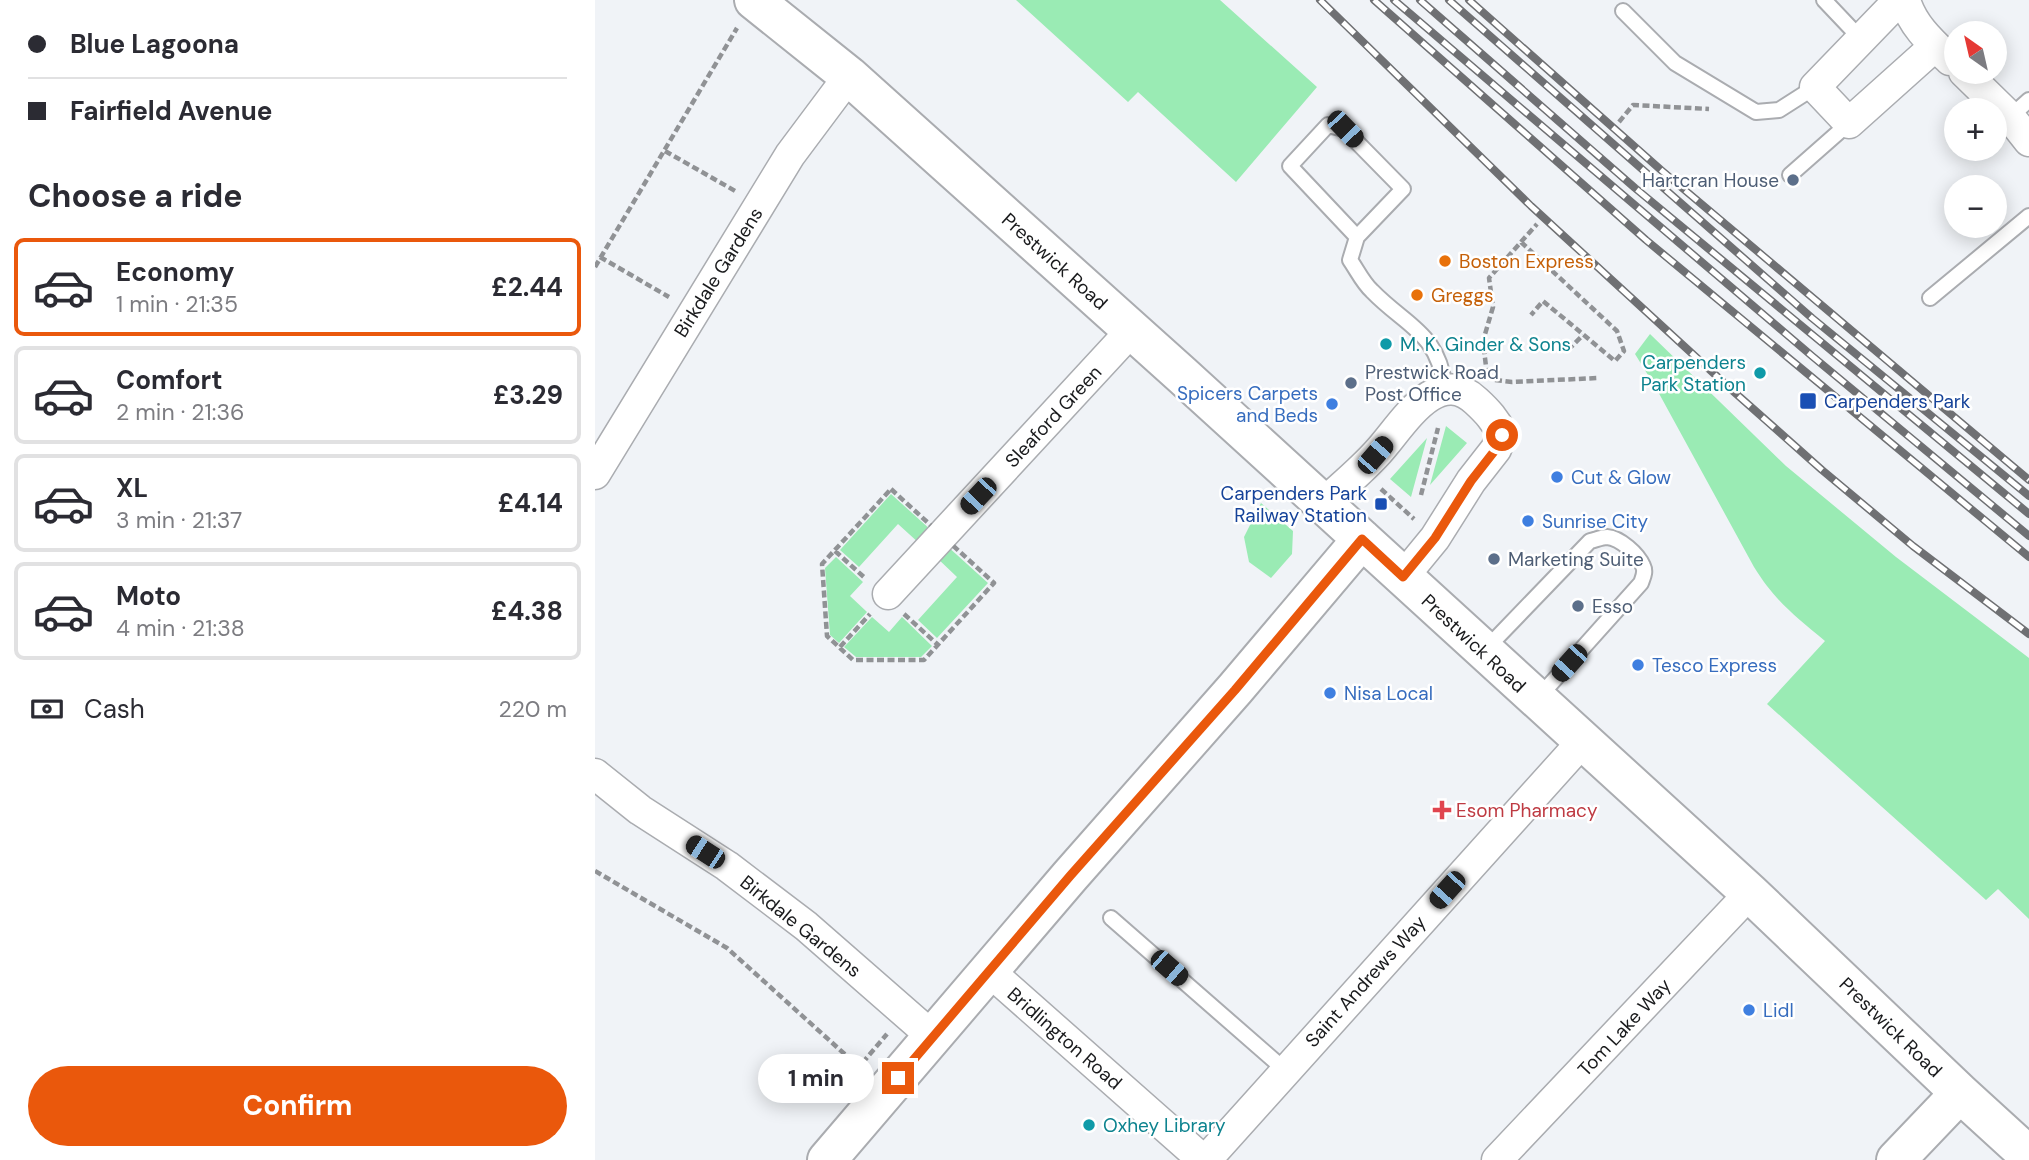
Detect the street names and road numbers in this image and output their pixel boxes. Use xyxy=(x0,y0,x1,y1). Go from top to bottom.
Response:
street label: Birkdale Gardens xyxy=(668,203,768,342)
street label: Prestwick Road xyxy=(997,207,1113,315)
street label: Sleaford Green xyxy=(1000,360,1107,473)
street label: Prestwick Road xyxy=(1416,589,1531,698)
street label: Birkdale Gardens xyxy=(735,870,866,983)
street label: Saint Andrews Way xyxy=(1300,910,1431,1053)
street label: Prestwick Road xyxy=(1834,972,1947,1083)
street label: Tom Lake Way xyxy=(1572,973,1677,1082)
street label: Bridlington Road xyxy=(1002,982,1127,1095)

